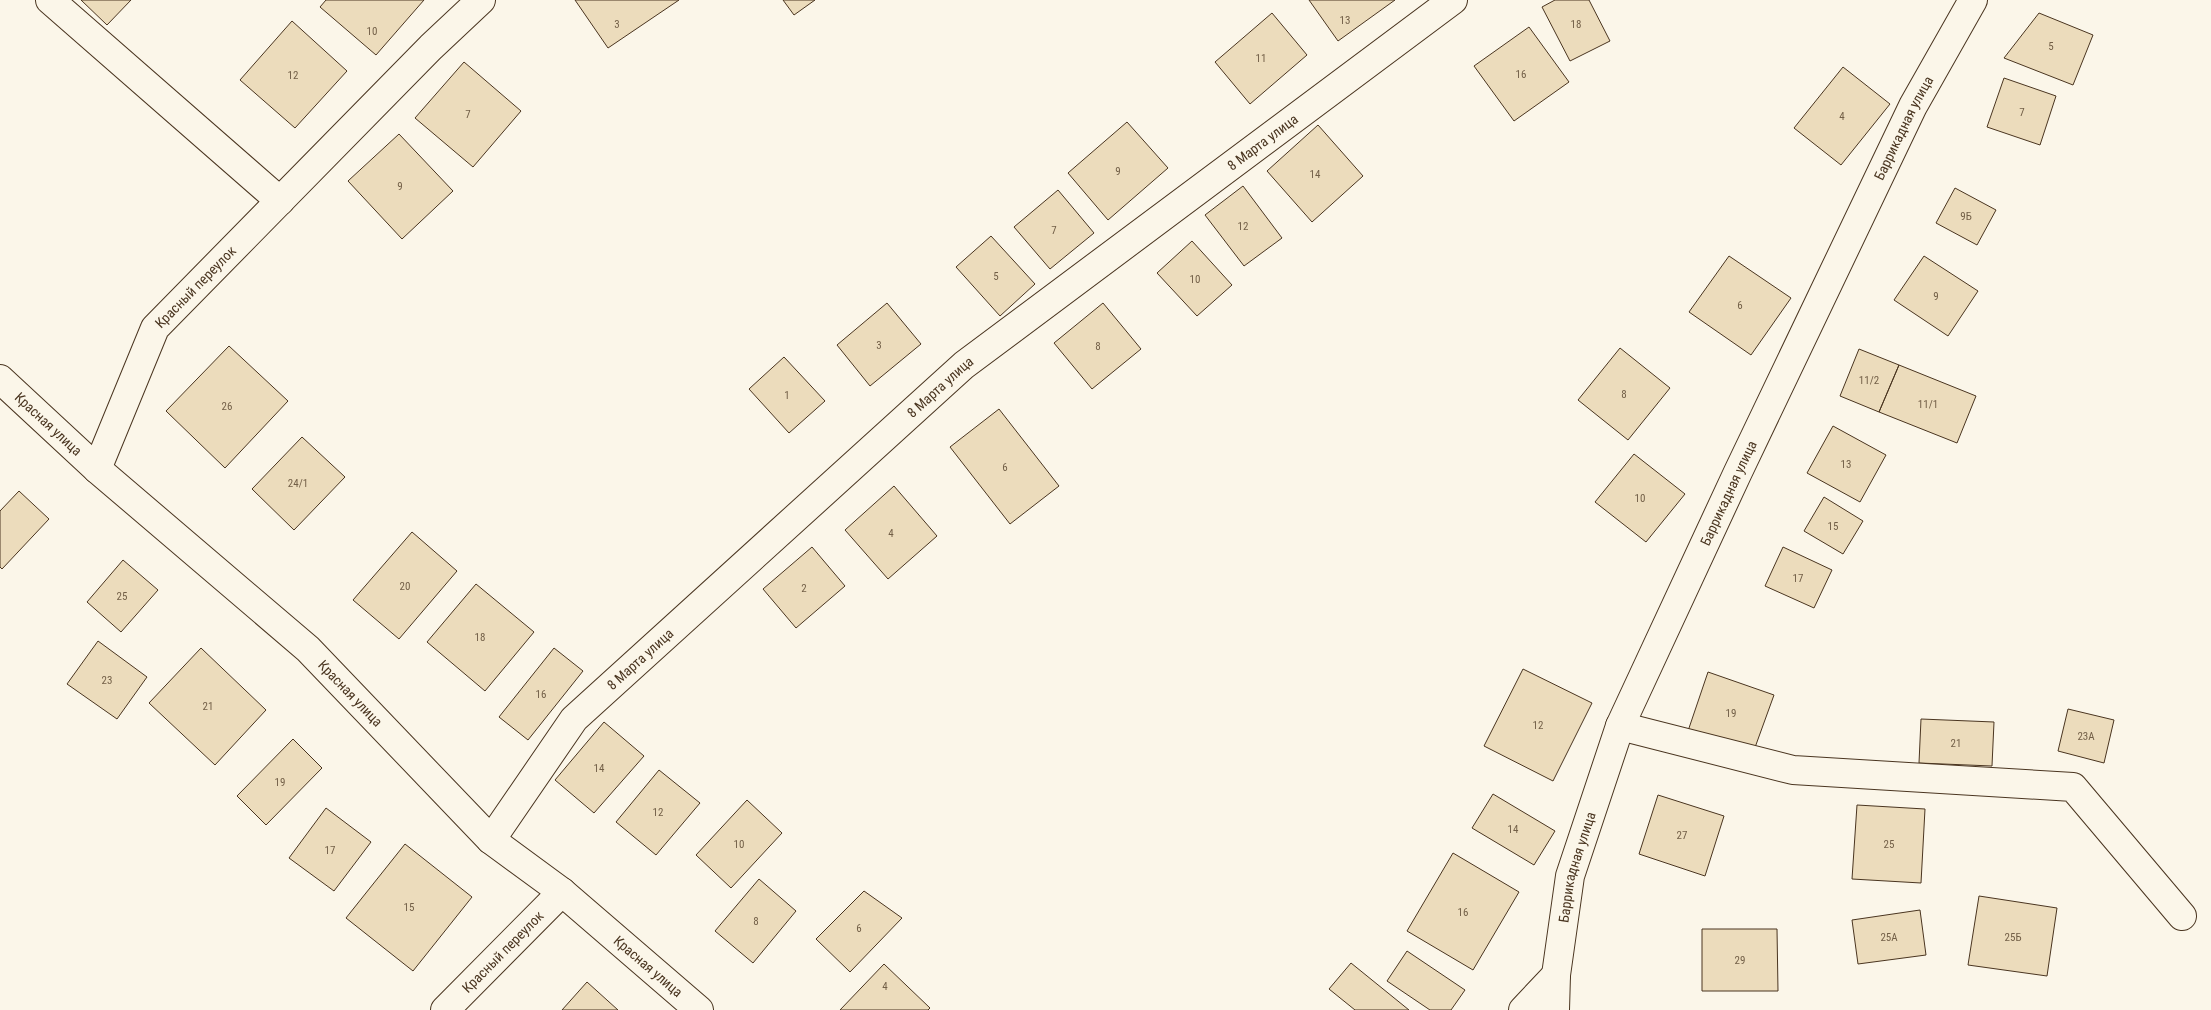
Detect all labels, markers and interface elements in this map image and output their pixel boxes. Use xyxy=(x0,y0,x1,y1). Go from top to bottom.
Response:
house number: 13 xyxy=(1340,14,1350,27)
house number: 3 xyxy=(614,18,620,31)
house number: 18 xyxy=(1571,18,1581,31)
house number: 10 xyxy=(367,25,377,38)
house number: 5 xyxy=(2048,40,2054,53)
house number: 11 xyxy=(1256,52,1266,65)
house number: 16 xyxy=(1516,68,1526,81)
house number: 12 xyxy=(288,69,298,82)
street label: Баррикадная улица xyxy=(1871,73,1936,182)
house number: 7 xyxy=(2019,106,2025,119)
house number: 7 xyxy=(465,108,471,121)
house number: 4 xyxy=(1839,110,1845,123)
street label: 8 Марта улица xyxy=(1224,111,1301,174)
house number: 9 xyxy=(1115,165,1121,178)
house number: 14 xyxy=(1310,168,1321,181)
house number: 9 xyxy=(397,180,403,193)
house number: 9Б xyxy=(1960,210,1972,223)
house number: 12 xyxy=(1238,220,1248,233)
house number: 7 xyxy=(1051,224,1057,237)
street label: Красный переулок xyxy=(152,242,239,331)
house number: 5 xyxy=(993,270,999,283)
house number: 10 xyxy=(1190,273,1200,286)
house number: 9 xyxy=(1933,290,1939,303)
house number: 6 xyxy=(1737,299,1743,312)
house number: 3 xyxy=(876,339,882,352)
house number: 8 xyxy=(1095,340,1101,353)
street label: 8 Марта улица xyxy=(904,353,976,421)
house number: 11/2 xyxy=(1859,374,1879,387)
house number: 8 xyxy=(1621,388,1627,401)
street label: Красная улица xyxy=(12,389,85,459)
house number: 1 xyxy=(784,389,790,402)
house number: 11/1 xyxy=(1918,398,1938,411)
house number: 26 xyxy=(222,400,232,413)
street label: Баррикадная улица xyxy=(1697,438,1760,548)
house number: 13 xyxy=(1841,458,1851,471)
house number: 6 xyxy=(1002,461,1008,474)
house number: 24/1 xyxy=(288,477,308,490)
house number: 10 xyxy=(1635,492,1645,505)
house number: 15 xyxy=(1828,520,1838,533)
house number: 4 xyxy=(888,527,894,540)
house number: 17 xyxy=(1793,572,1803,585)
house number: 20 xyxy=(400,580,410,593)
house number: 2 xyxy=(801,582,807,595)
house number: 25 xyxy=(117,590,127,603)
street label: 8 Марта улица xyxy=(604,625,676,693)
house number: 18 xyxy=(475,631,485,644)
street label: Красная улица xyxy=(315,657,386,730)
house number: 23 xyxy=(102,674,112,687)
house number: 16 xyxy=(536,688,546,701)
house number: 21 xyxy=(203,700,213,713)
house number: 19 xyxy=(1726,707,1736,720)
house number: 12 xyxy=(1533,719,1543,732)
house number: 23А xyxy=(2077,730,2095,743)
house number: 21 xyxy=(1951,737,1961,750)
house number: 14 xyxy=(594,762,605,775)
house number: 19 xyxy=(275,776,285,789)
house number: 12 xyxy=(653,806,663,819)
street label: Баррикадная улица xyxy=(1555,810,1599,924)
house number: 14 xyxy=(1508,823,1519,836)
house number: 27 xyxy=(1677,829,1687,842)
house number: 10 xyxy=(734,838,744,851)
house number: 25 xyxy=(1884,838,1894,851)
house number: 17 xyxy=(325,844,335,857)
house number: 15 xyxy=(404,901,414,914)
house number: 16 xyxy=(1458,906,1468,919)
street label: Красный переулок xyxy=(459,907,547,996)
house number: 8 xyxy=(753,915,759,928)
house number: 6 xyxy=(856,922,862,935)
house number: 25А xyxy=(1880,931,1898,944)
house number: 25Б xyxy=(2005,931,2021,944)
street label: Красная улица xyxy=(611,932,686,1000)
house number: 29 xyxy=(1735,954,1745,967)
house number: 4 xyxy=(882,980,888,993)

